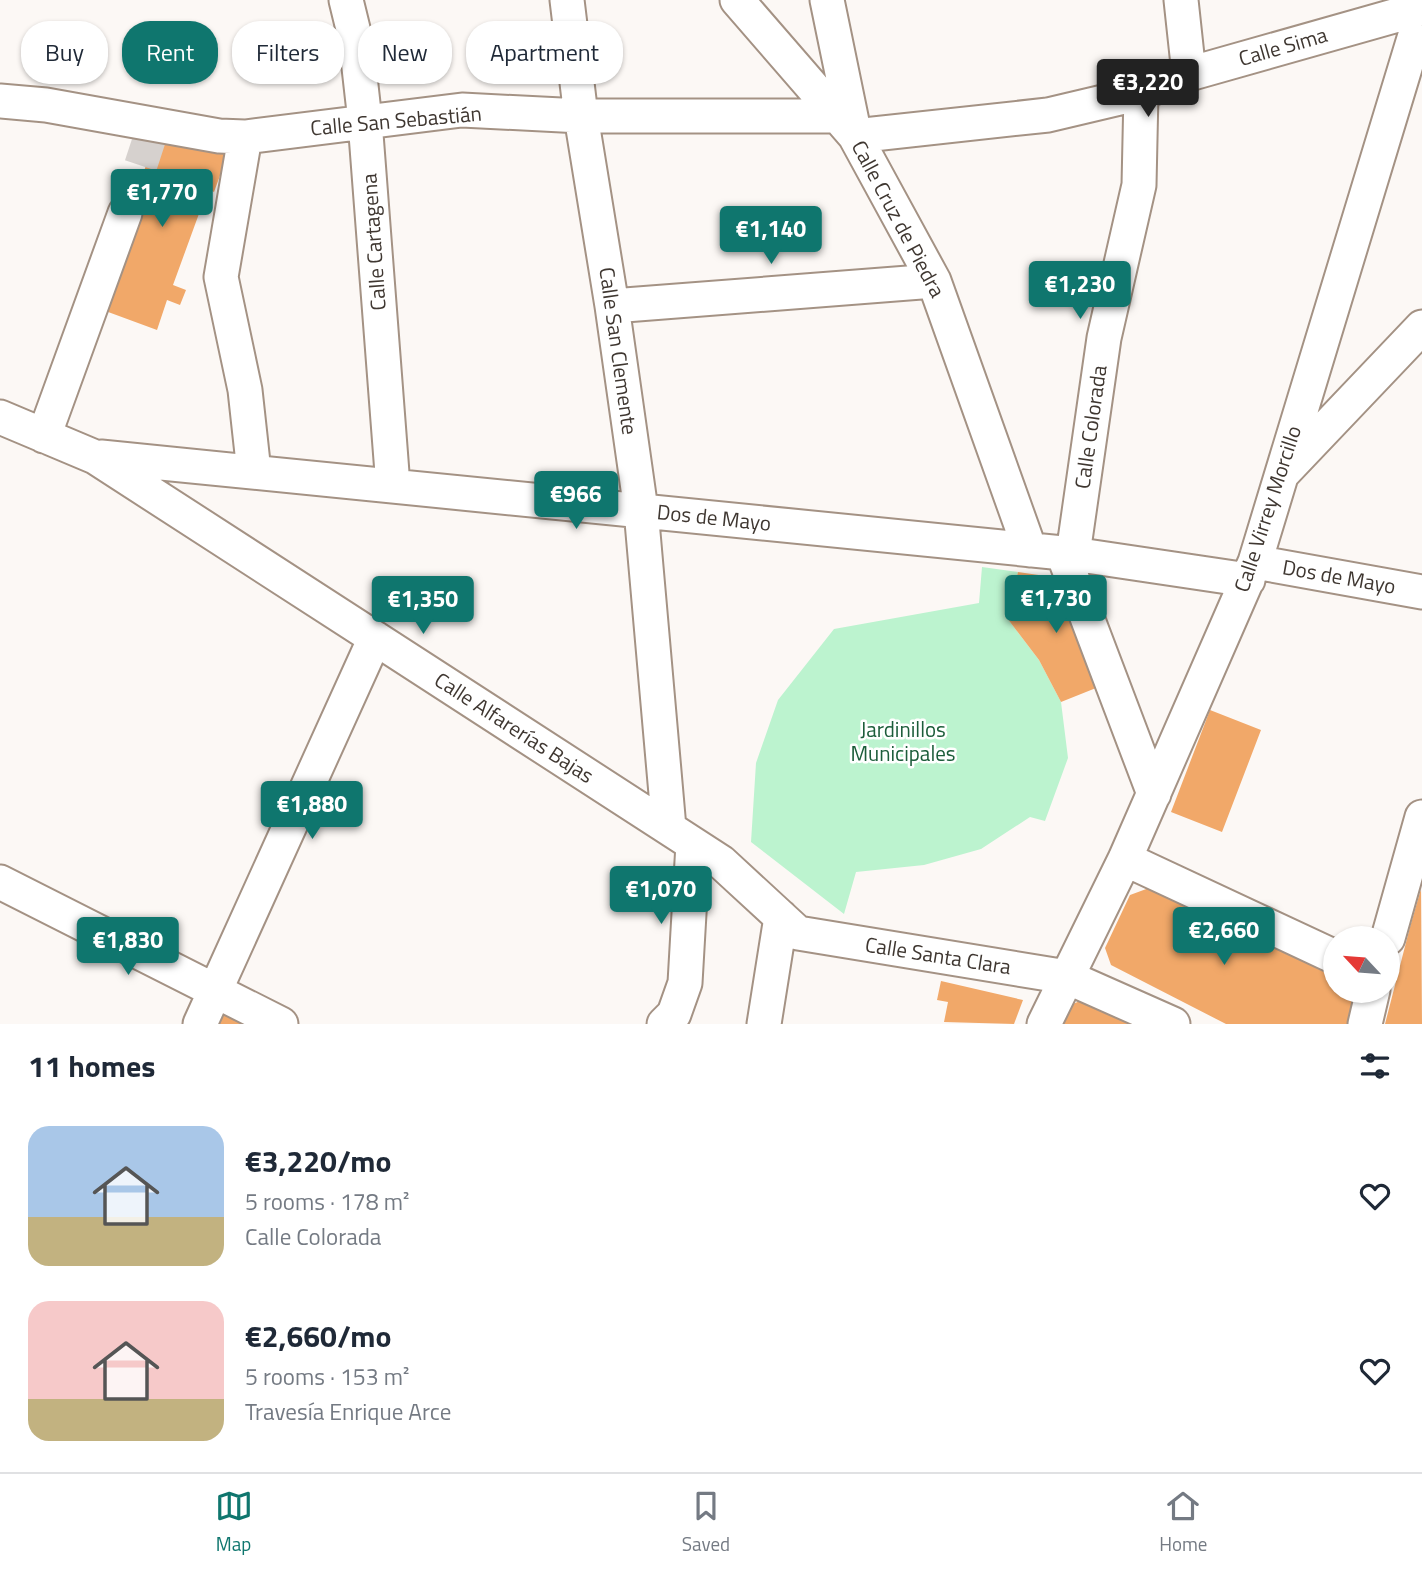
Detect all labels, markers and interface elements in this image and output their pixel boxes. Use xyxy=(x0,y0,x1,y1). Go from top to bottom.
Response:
street label: Calle Sima xyxy=(1235,18,1331,74)
chip: Buy xyxy=(21,21,108,84)
chip: Rent xyxy=(122,21,218,84)
chip: Filters xyxy=(232,21,344,84)
chip: New xyxy=(358,21,452,84)
chip: Apartment xyxy=(466,21,623,84)
pin: €3,220 xyxy=(1091,60,1205,119)
text: €3,220 xyxy=(1113,64,1183,99)
street label: Calle San Sebastián xyxy=(309,97,483,143)
street label: Calle Cruz de Piedra xyxy=(844,134,954,303)
pin: €1,770 xyxy=(105,170,219,229)
street label: Calle Cartagena xyxy=(352,172,394,312)
text: €1,770 xyxy=(127,174,197,209)
pin: €1,140 xyxy=(714,206,828,266)
text: €1,140 xyxy=(736,211,806,246)
pin: €1,230 xyxy=(1023,262,1137,321)
street label: Calle San Clemente xyxy=(591,265,647,437)
text: €1,230 xyxy=(1045,266,1115,301)
street label: Calle Colorada xyxy=(1065,363,1115,491)
street label: Calle Virrey Morcillo xyxy=(1225,421,1309,596)
pin: €966 xyxy=(535,472,617,531)
text: €966 xyxy=(550,476,602,511)
street label: Dos de Mayo xyxy=(656,495,773,539)
street label: Dos de Mayo xyxy=(1280,550,1398,602)
pin: €1,350 xyxy=(366,576,480,636)
pin: €1,730 xyxy=(999,576,1113,635)
text: €1,730 xyxy=(1021,580,1091,615)
text: €1,350 xyxy=(388,581,458,616)
street label: Calle Alfarerías Bajas xyxy=(428,664,601,791)
park label: Jardinillos Municipales xyxy=(850,713,956,769)
pin: €1,880 xyxy=(255,782,369,841)
text: €1,880 xyxy=(277,786,347,821)
pin: €1,070 xyxy=(604,866,718,926)
text: €1,070 xyxy=(626,871,696,906)
pin: €2,660 xyxy=(1167,908,1281,967)
text: €2,660 xyxy=(1189,912,1259,947)
pin: €1,830 xyxy=(71,918,185,977)
text: €1,830 xyxy=(93,922,163,957)
north arrow xyxy=(1323,926,1400,1003)
map controls xyxy=(1323,926,1400,1003)
street label: Calle Santa Clara xyxy=(863,928,1014,982)
text: 11 homes xyxy=(28,1043,155,1089)
icon: filters xyxy=(1356,1047,1394,1085)
text: €3,220/mo xyxy=(245,1138,391,1184)
icon: home xyxy=(84,1154,168,1238)
icon: heart xyxy=(1356,1177,1394,1215)
text: 5 rooms · 178 m² xyxy=(245,1184,409,1219)
text: Calle Colorada xyxy=(245,1219,381,1254)
text: €2,660/mo xyxy=(245,1313,391,1359)
icon: home xyxy=(84,1329,168,1413)
icon: heart xyxy=(1356,1352,1394,1390)
text: 5 rooms · 153 m² xyxy=(245,1359,409,1394)
text: Travesía Enrique Arce xyxy=(245,1394,451,1429)
tab: Map xyxy=(215,1487,253,1558)
tab: Saved xyxy=(682,1487,730,1558)
tab: Home xyxy=(1159,1487,1207,1558)

